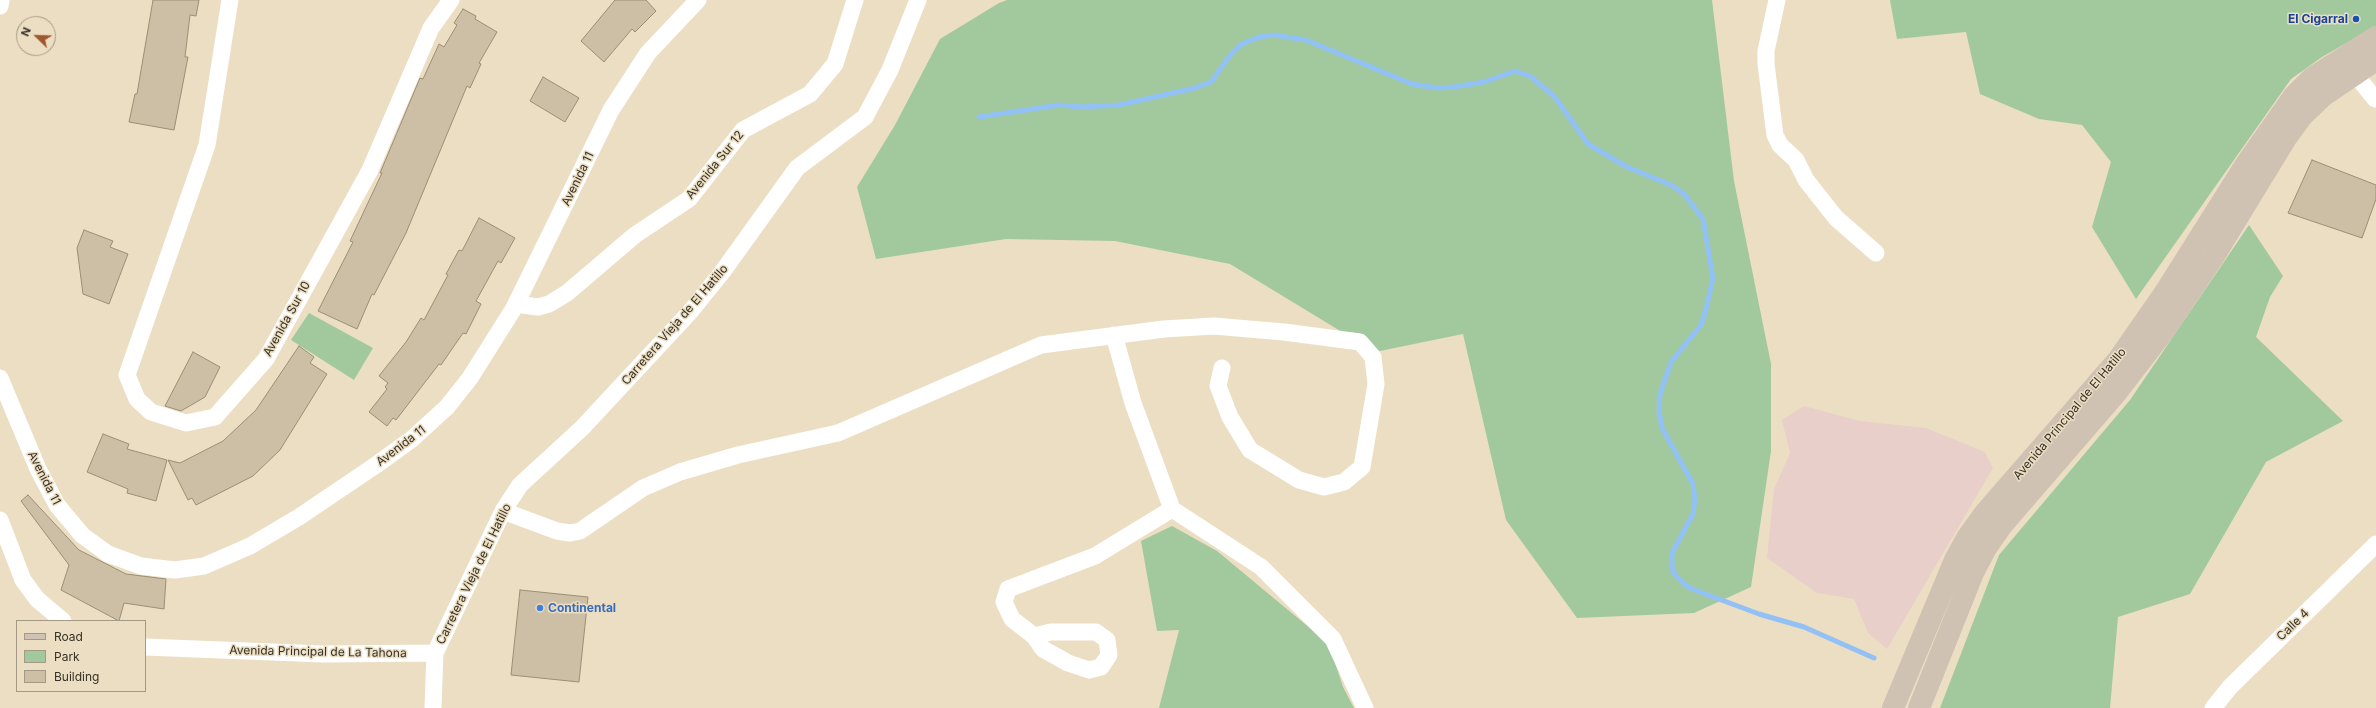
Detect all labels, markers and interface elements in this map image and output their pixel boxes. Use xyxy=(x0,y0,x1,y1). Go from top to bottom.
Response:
place label: El Cigarral xyxy=(2288,12,2348,26)
marker: El Cigarral xyxy=(2351,14,2361,24)
north arrow xyxy=(16,16,56,56)
text: N xyxy=(18,25,34,38)
street label: Avenida Sur 12 xyxy=(683,128,747,202)
street label: Avenida 11 xyxy=(559,150,597,208)
street label: Carretera Vieja de El Hatillo xyxy=(619,262,731,388)
street label: Avenida Sur 10 xyxy=(260,279,314,359)
street label: Avenida Principal de El Hatillo xyxy=(2011,345,2129,483)
street label: Avenida 11 xyxy=(373,423,429,469)
street label: Avenida 11 xyxy=(24,449,64,507)
street label: Carretera Vieja de El Hatillo xyxy=(434,501,514,647)
place label: Continental xyxy=(548,601,616,615)
marker: Continental xyxy=(535,603,545,613)
street label: Calle 4 xyxy=(2274,606,2312,644)
legend xyxy=(16,620,146,692)
text: Road xyxy=(54,629,83,644)
street label: Avenida Principal de La Tahona xyxy=(229,643,407,661)
text: Park xyxy=(54,649,80,664)
text: Building xyxy=(54,669,99,684)

